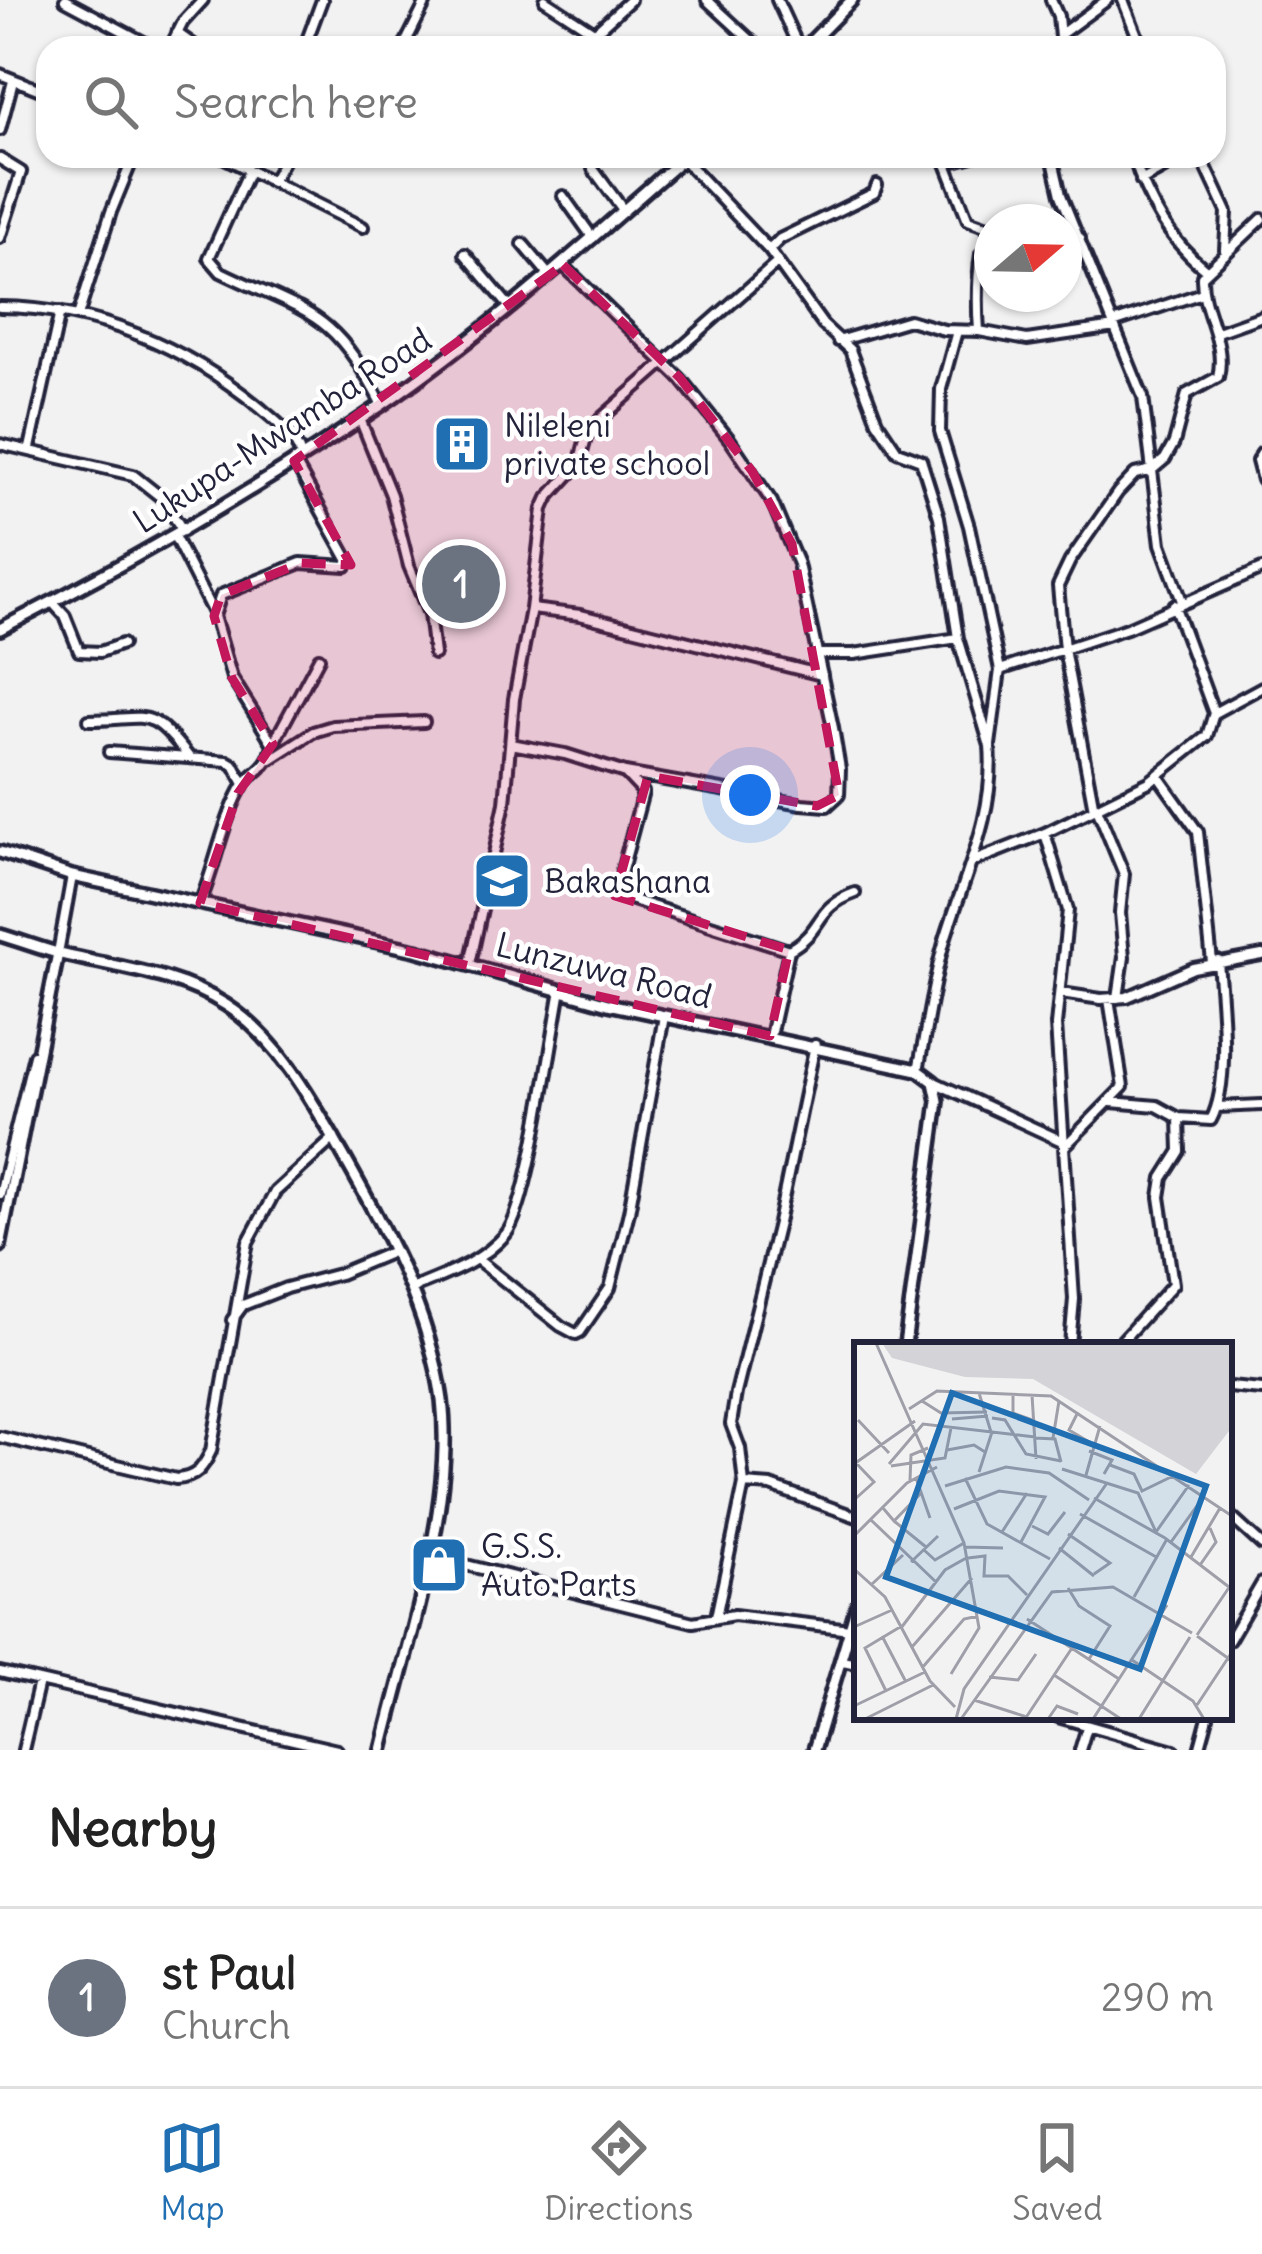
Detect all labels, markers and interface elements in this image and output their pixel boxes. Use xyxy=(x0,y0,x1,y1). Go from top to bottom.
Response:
search box xyxy=(36,36,1226,168)
icon: search xyxy=(78,69,144,135)
text: Search here xyxy=(174,74,418,130)
north arrow xyxy=(974,204,1082,312)
street label: Lukupa-Mwamba Road xyxy=(125,318,439,542)
place label: Nileleni private school xyxy=(504,404,710,484)
building icon: Nileleni private school xyxy=(431,413,493,475)
pin: 1 xyxy=(422,539,500,629)
your location xyxy=(720,765,780,825)
school or university icon: Bakashana xyxy=(471,850,533,912)
place label: Bakashana xyxy=(544,860,711,902)
street label: Lunzuwa Road xyxy=(492,923,716,1017)
inset map xyxy=(854,1342,1232,1720)
place label: G.S.S. Auto Parts xyxy=(481,1525,636,1605)
shop icon: G.S.S. Auto Parts xyxy=(408,1534,470,1596)
text: Nearby xyxy=(48,1796,217,1860)
text: st Paul xyxy=(162,1945,296,2001)
text: 1 xyxy=(79,1973,95,2022)
text: 290 m xyxy=(1101,1973,1214,2022)
text: Church xyxy=(162,2001,291,2050)
tab: Map xyxy=(159,2115,225,2229)
tab: Directions xyxy=(544,2115,693,2229)
tab: Saved xyxy=(1012,2115,1103,2229)

